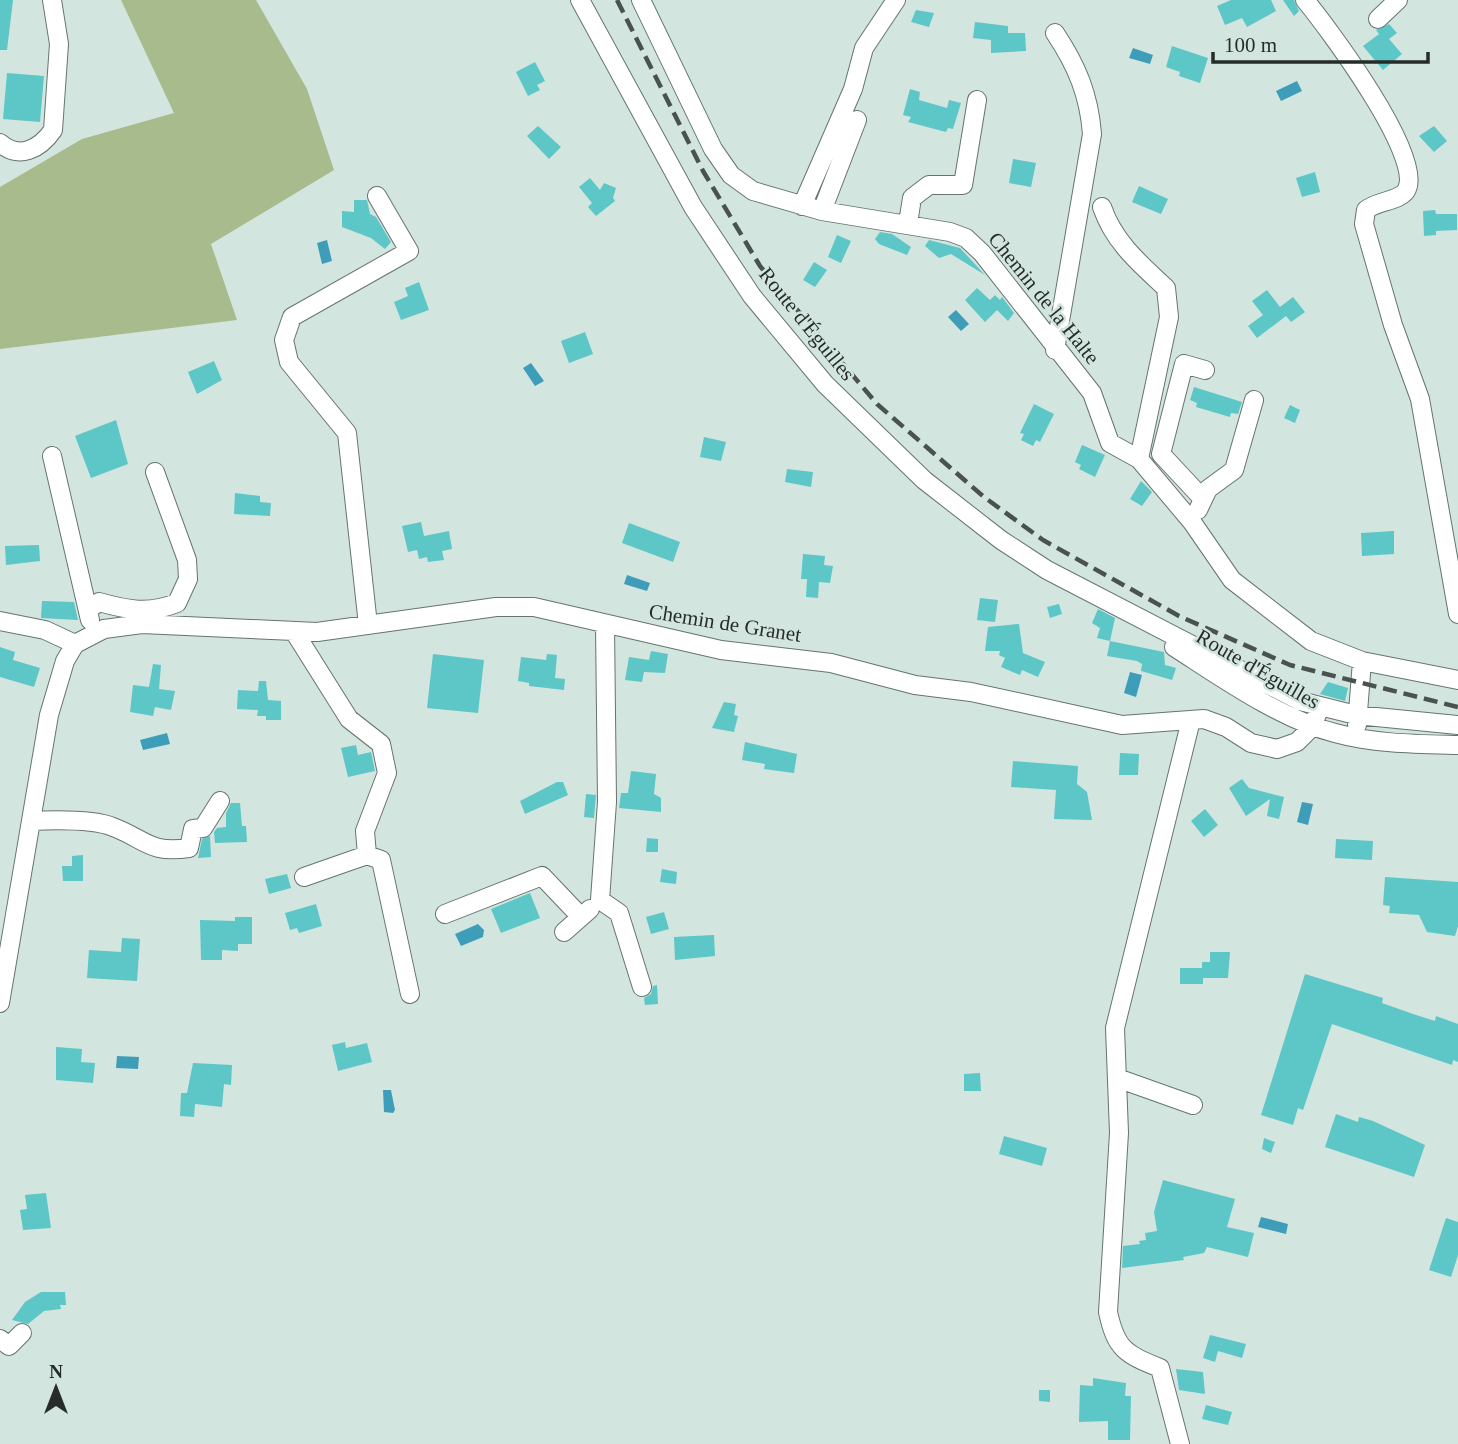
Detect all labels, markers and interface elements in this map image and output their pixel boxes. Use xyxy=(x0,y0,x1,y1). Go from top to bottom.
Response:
scale bar xyxy=(1213,21,1428,65)
text: 100 m xyxy=(1224,33,1277,57)
street label: Chemin de la Halte xyxy=(983,227,1105,369)
street label: Route d'Éguilles xyxy=(754,263,860,385)
street label: Chemin de Granet xyxy=(647,599,803,647)
street label: Route d'Éguilles xyxy=(1192,624,1324,714)
north arrow xyxy=(21,1353,91,1423)
text: N xyxy=(49,1361,63,1382)

